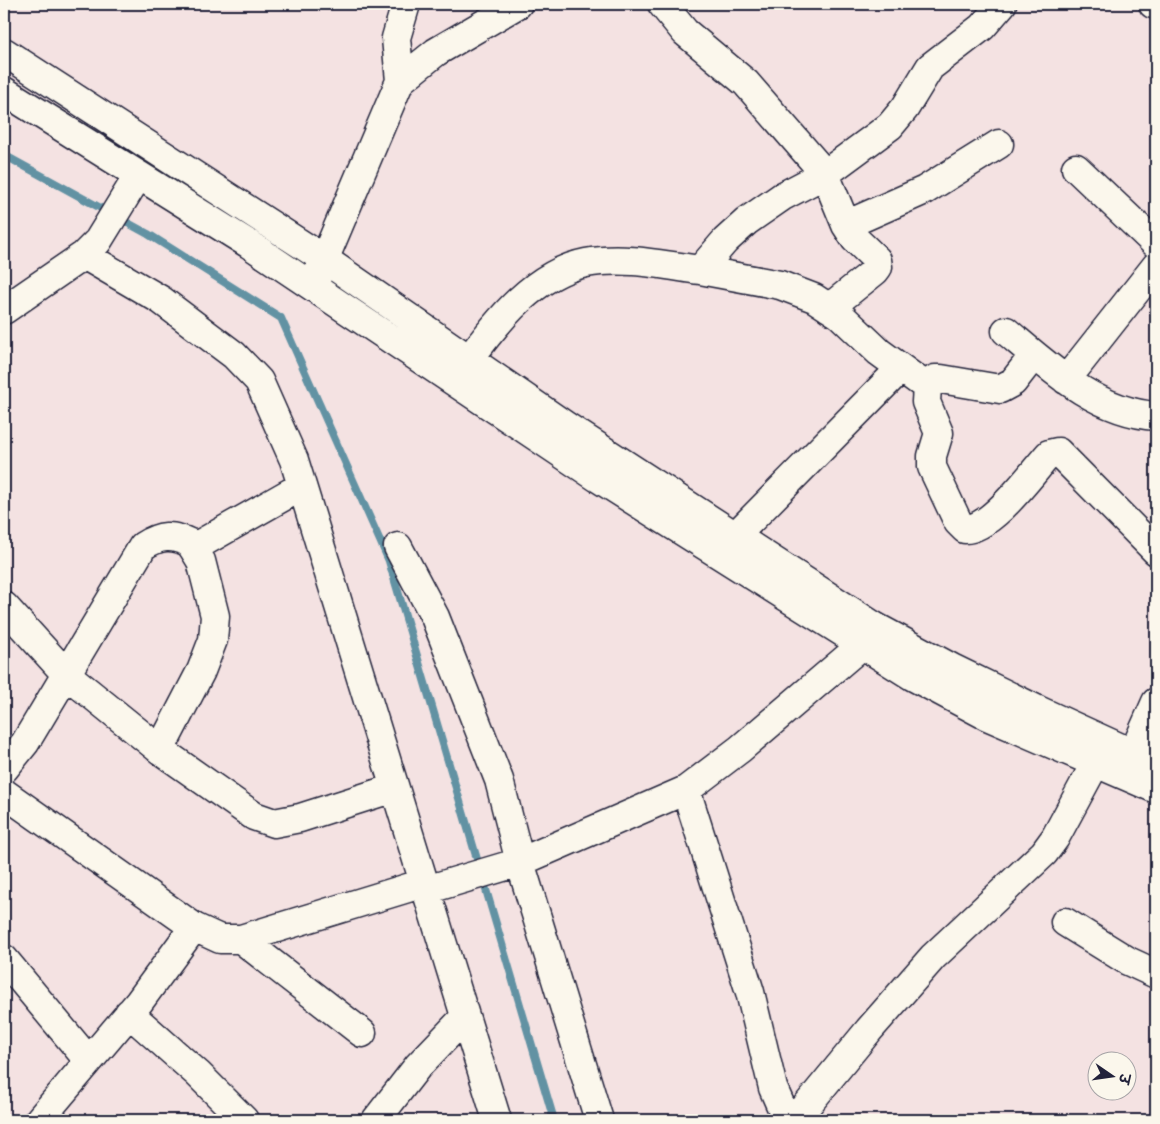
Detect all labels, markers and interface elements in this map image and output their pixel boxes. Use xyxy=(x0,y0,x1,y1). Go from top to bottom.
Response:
north arrow xyxy=(1088,1052,1138,1102)
text: उ xyxy=(1114,1070,1136,1087)

